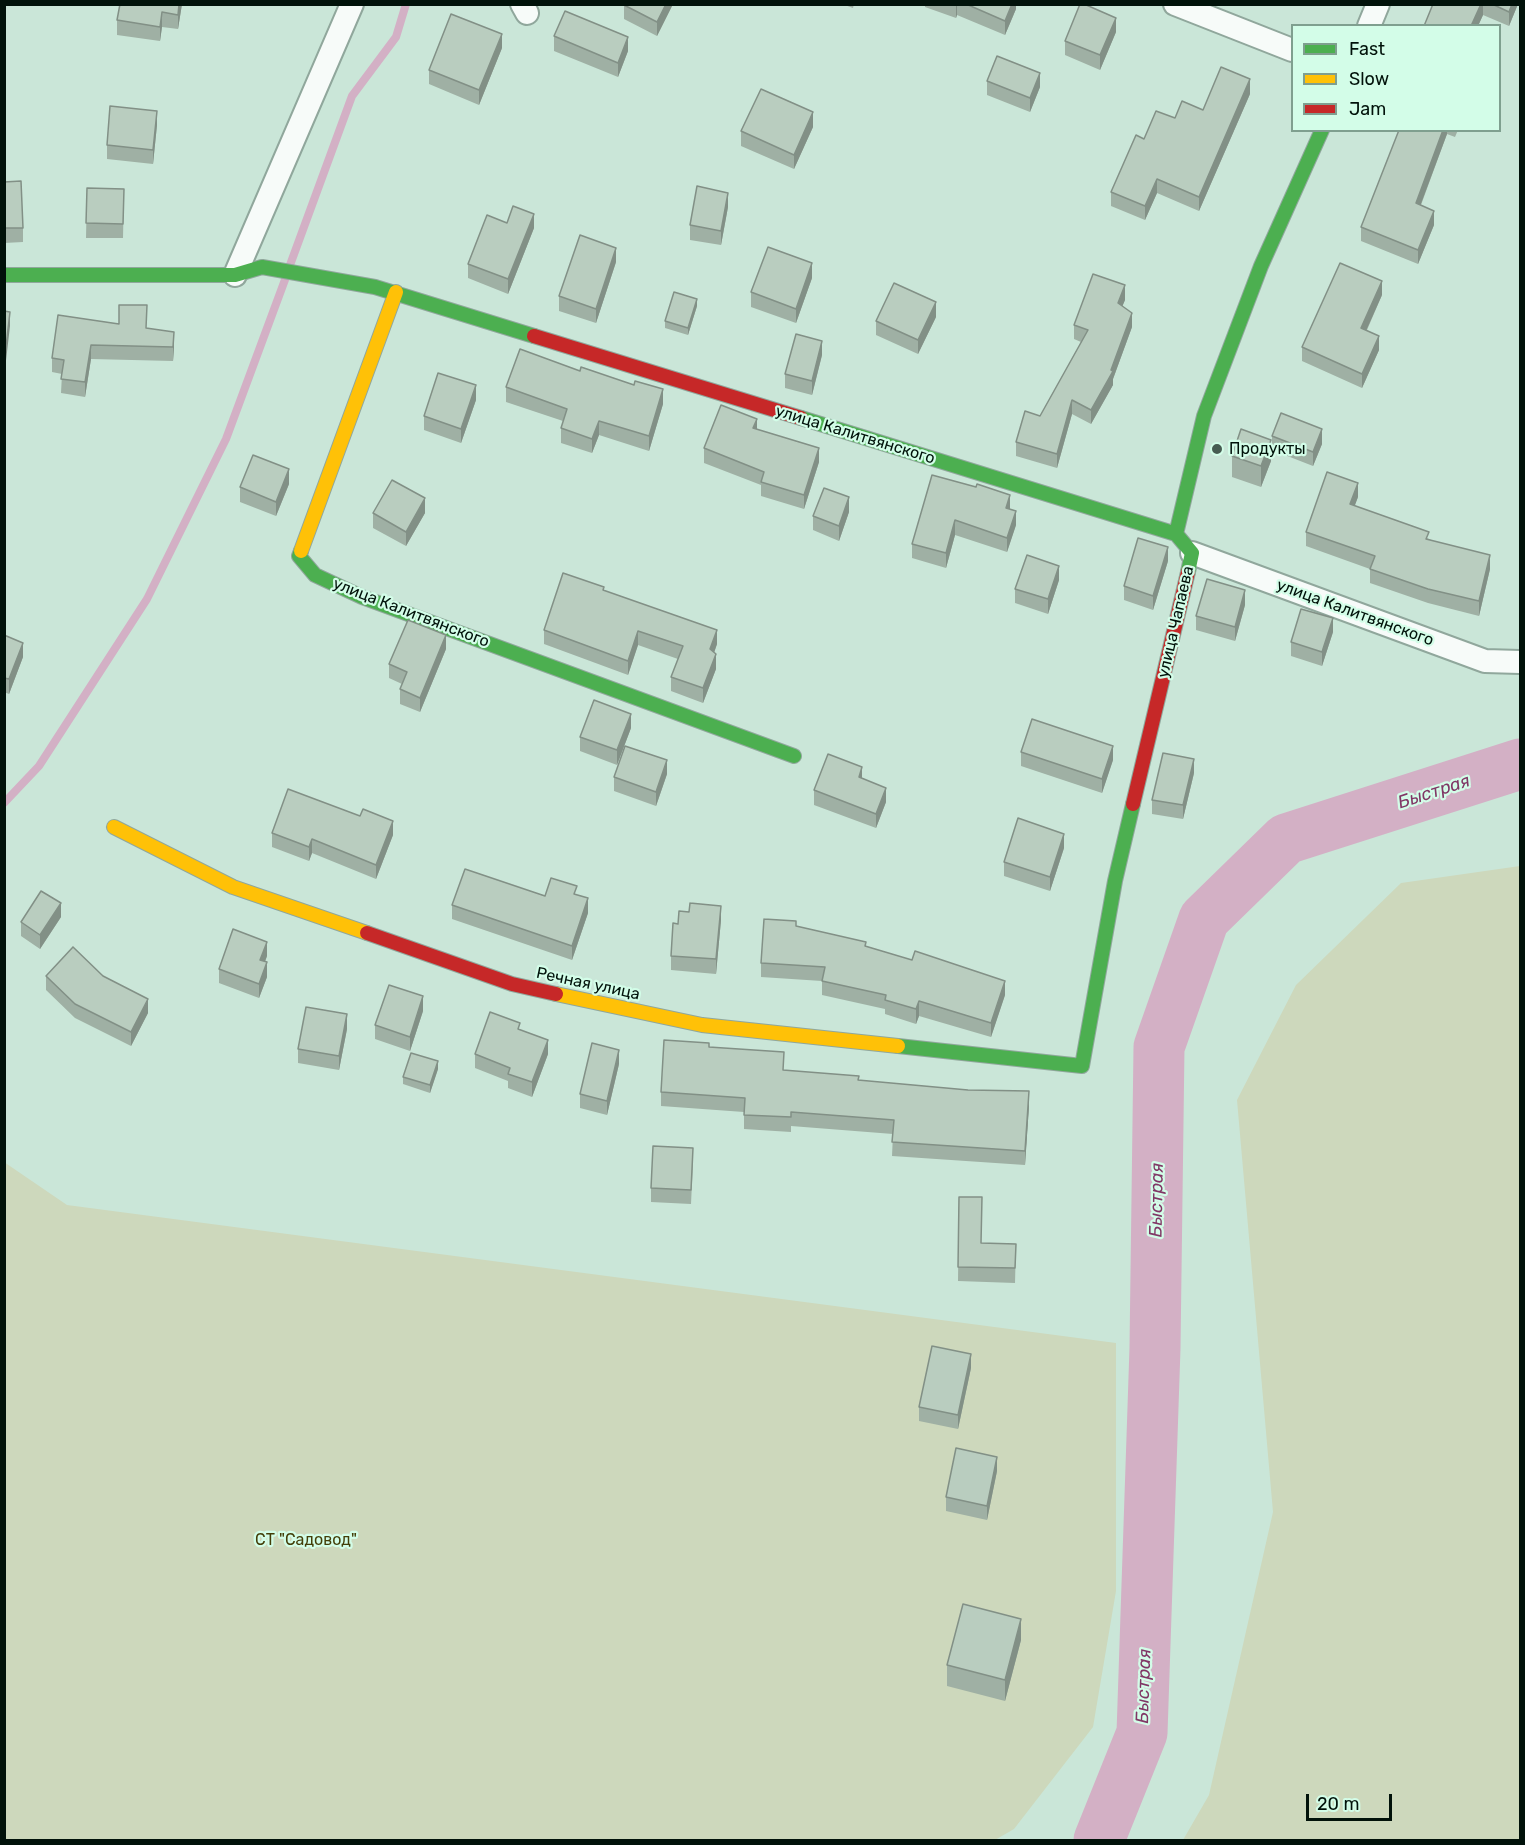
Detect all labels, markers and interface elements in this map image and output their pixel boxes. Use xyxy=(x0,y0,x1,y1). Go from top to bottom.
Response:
legend xyxy=(1291,24,1501,132)
text: Fast xyxy=(1349,38,1385,60)
text: Slow xyxy=(1349,68,1389,90)
text: Jam xyxy=(1349,98,1386,120)
street label: улица Калитвянского xyxy=(773,402,937,468)
place label: Продукты xyxy=(1229,439,1306,459)
marker: Продукты xyxy=(1210,442,1224,456)
street label: улица Чапаева xyxy=(1154,564,1198,680)
street label: улица Калитвянского xyxy=(330,574,492,652)
street label: улица Калитвянского xyxy=(1274,576,1436,650)
water label: Быстрая xyxy=(1395,770,1473,814)
street label: Речная улица xyxy=(535,964,641,1004)
water label: Быстрая xyxy=(1146,1163,1168,1237)
park label: СТ "Садовод" xyxy=(255,1530,357,1550)
water label: Быстрая xyxy=(1132,1648,1156,1724)
scale bar xyxy=(1309,1782,1394,1820)
text: 20 m xyxy=(1317,1793,1359,1815)

